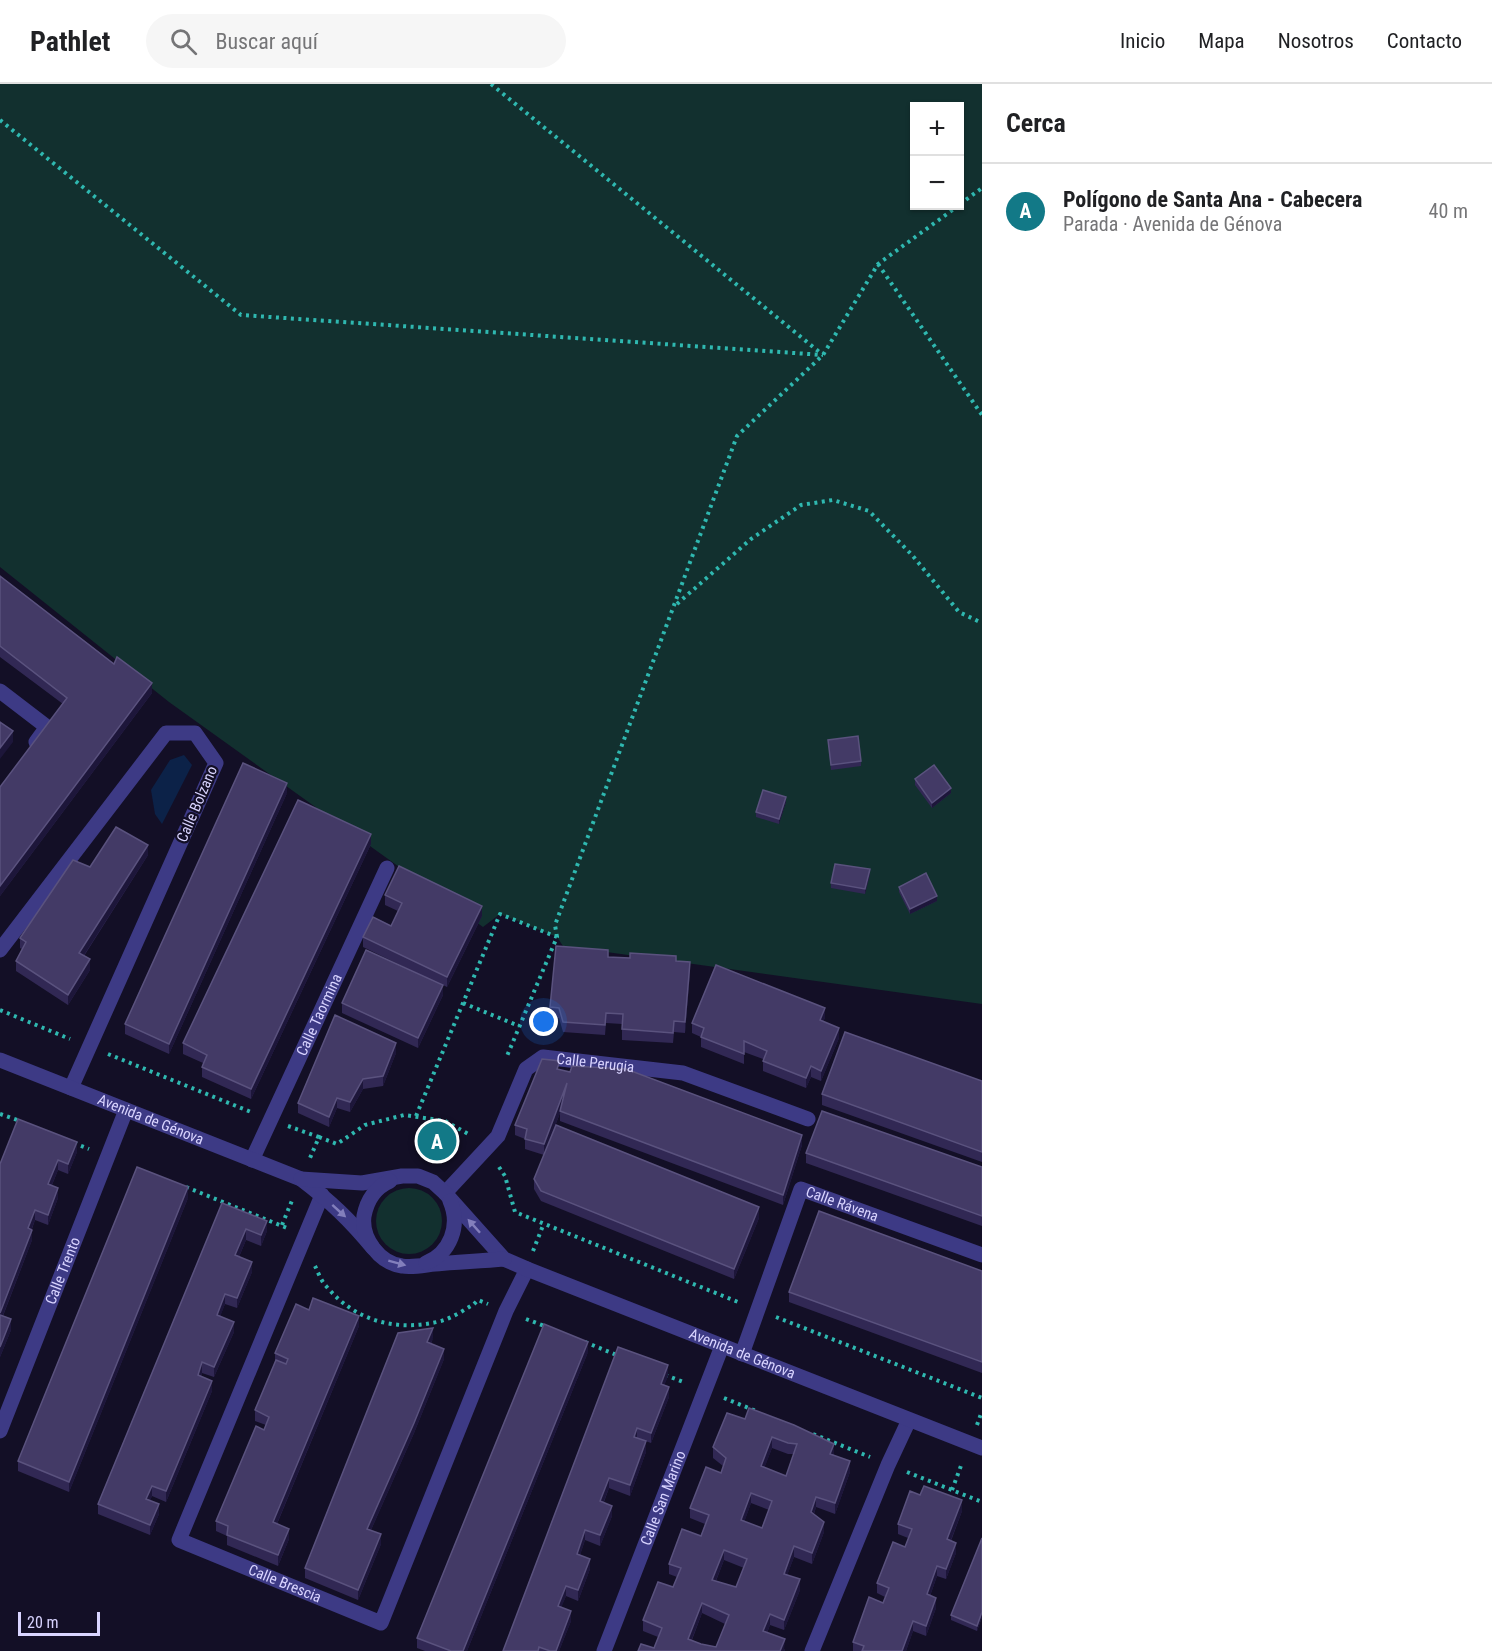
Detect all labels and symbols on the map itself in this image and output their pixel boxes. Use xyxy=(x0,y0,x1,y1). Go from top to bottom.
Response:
street label: Calle Bolzano xyxy=(173,763,221,845)
street label: Calle Taormina xyxy=(292,971,346,1059)
your location xyxy=(529,1007,558,1036)
street label: Calle Perugia xyxy=(556,1050,635,1076)
street label: Avenida de Génova xyxy=(95,1091,206,1149)
pin: A xyxy=(418,1118,456,1164)
street label: Calle Rávena xyxy=(803,1183,881,1225)
one-way arrow xyxy=(332,1204,347,1218)
one-way arrow xyxy=(468,1219,481,1234)
street label: Calle Trento xyxy=(42,1235,84,1307)
one-way arrow xyxy=(388,1259,406,1269)
street label: Avenida de Génova xyxy=(687,1325,798,1383)
street label: Calle San Marino xyxy=(637,1448,690,1548)
street label: Calle Brescia xyxy=(246,1561,324,1607)
scale bar xyxy=(18,1609,100,1636)

